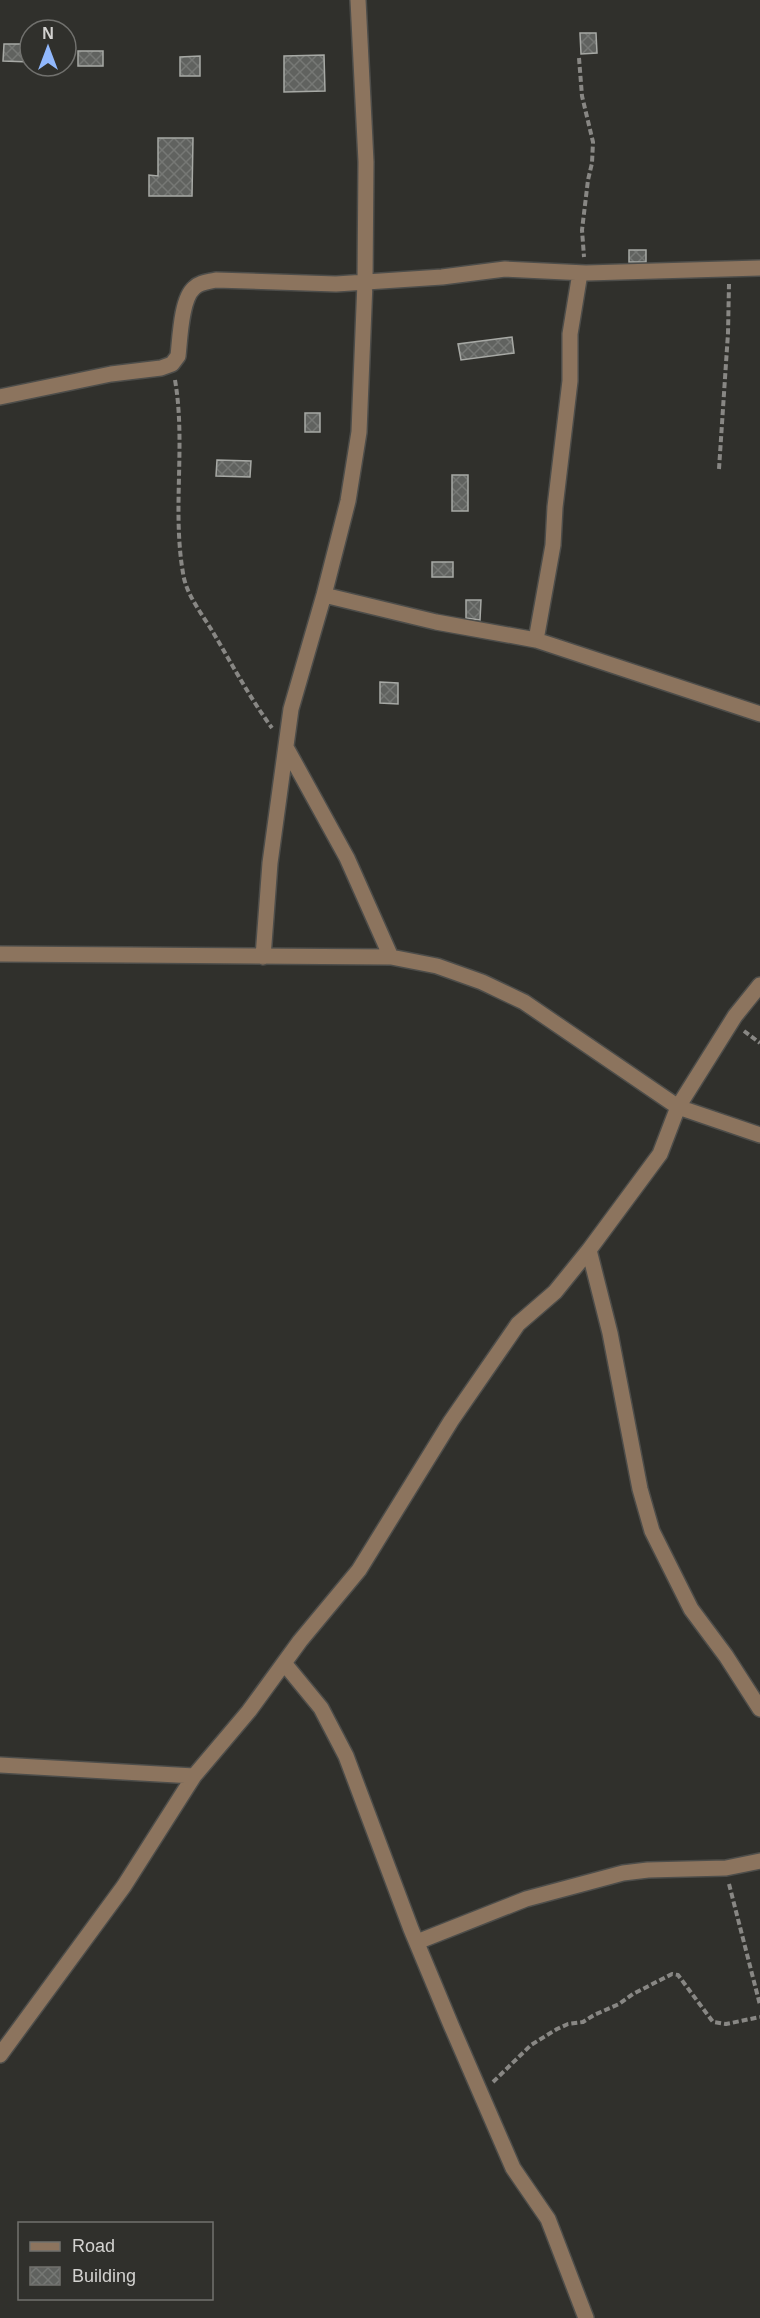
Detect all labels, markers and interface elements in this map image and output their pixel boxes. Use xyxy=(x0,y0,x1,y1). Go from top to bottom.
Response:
north arrow xyxy=(18,18,78,78)
text: N xyxy=(42,25,54,42)
legend xyxy=(18,2222,213,2300)
text: Road xyxy=(72,2236,115,2256)
text: Building xyxy=(72,2266,136,2286)

